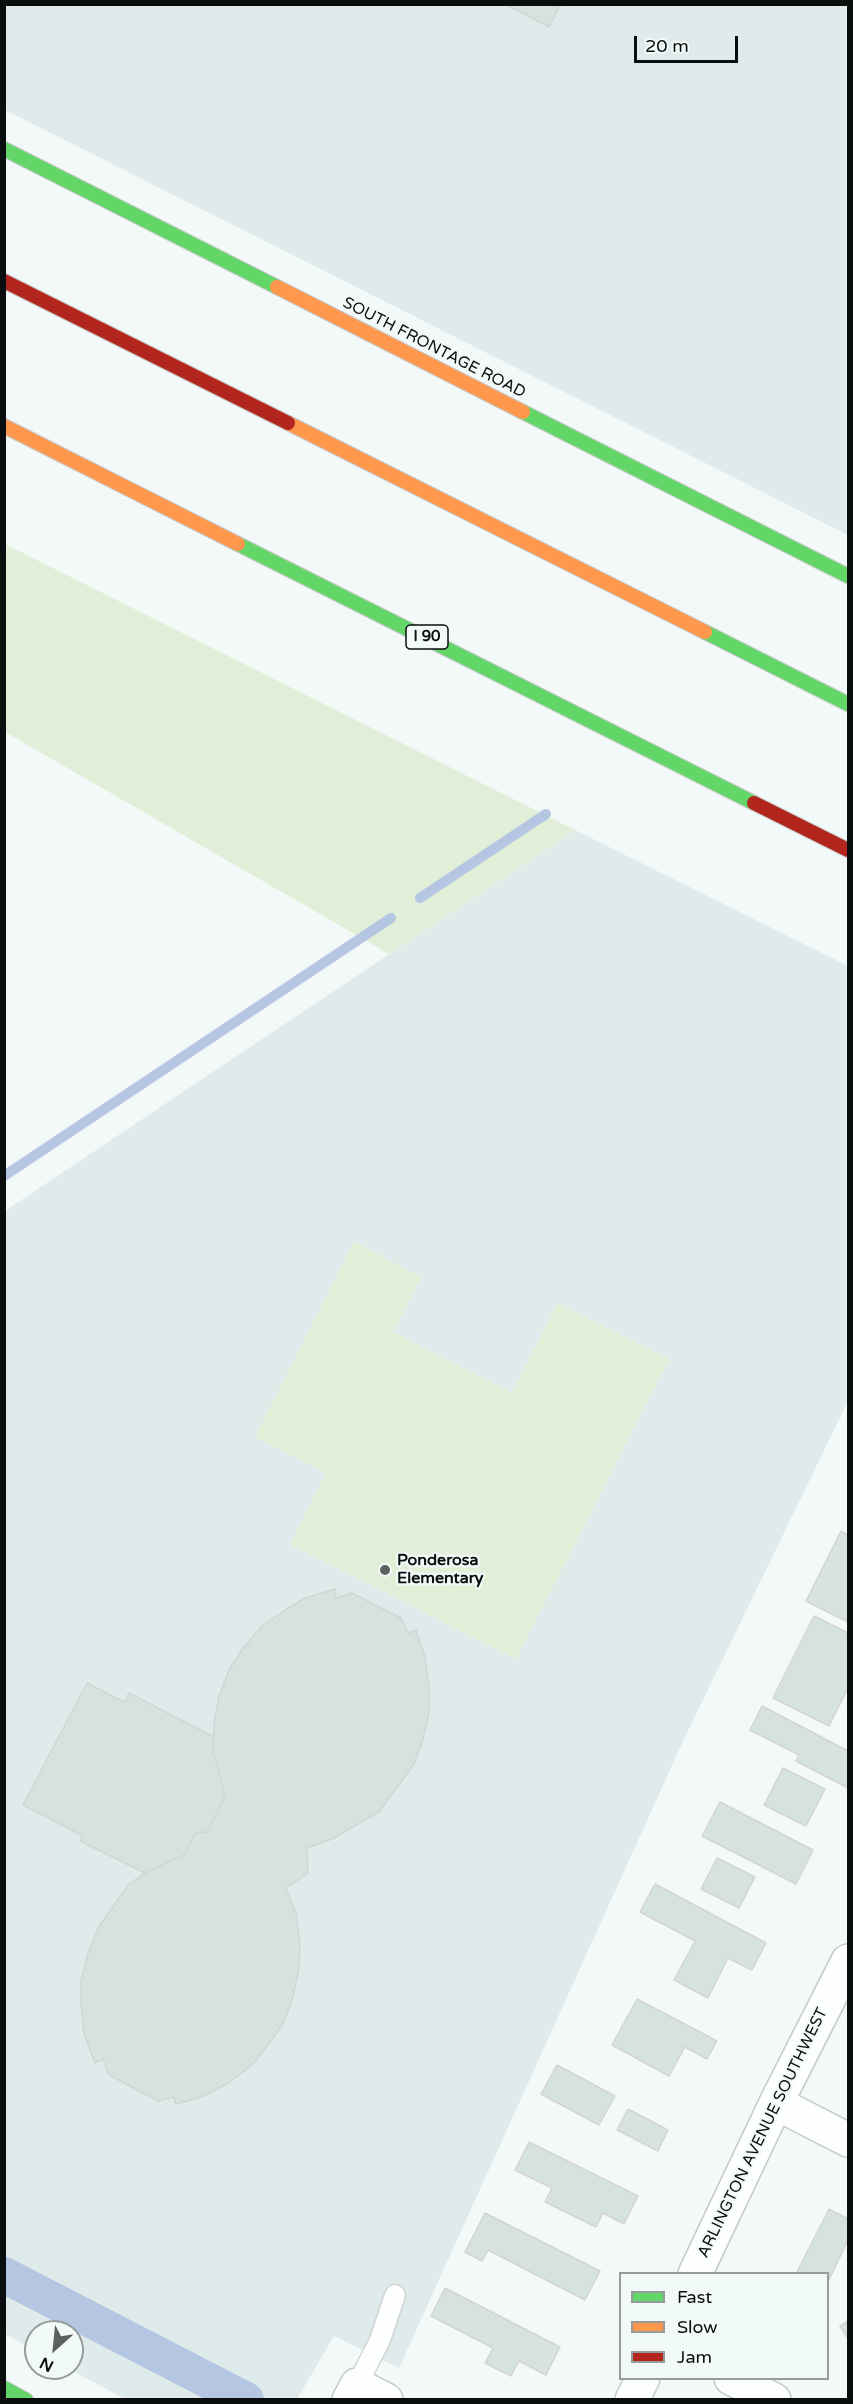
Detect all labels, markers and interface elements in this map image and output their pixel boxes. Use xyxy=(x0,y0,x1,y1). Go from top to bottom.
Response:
scale bar xyxy=(637,24,740,62)
text: 20 m xyxy=(645,35,689,57)
street label: SOUTH FRONTAGE ROAD xyxy=(339,293,529,403)
road number: I 90 xyxy=(406,625,448,649)
place label: Ponderosa Elementary xyxy=(397,1551,483,1589)
marker: Ponderosa Elementary xyxy=(378,1563,392,1577)
street label: ARLINGTON AVENUE SOUTHWEST xyxy=(694,2005,832,2261)
legend xyxy=(619,2272,829,2380)
text: Fast xyxy=(677,2286,712,2308)
text: Slow xyxy=(677,2316,718,2338)
north arrow xyxy=(24,2320,84,2380)
text: Jam xyxy=(677,2346,712,2368)
text: N xyxy=(36,2352,57,2376)

